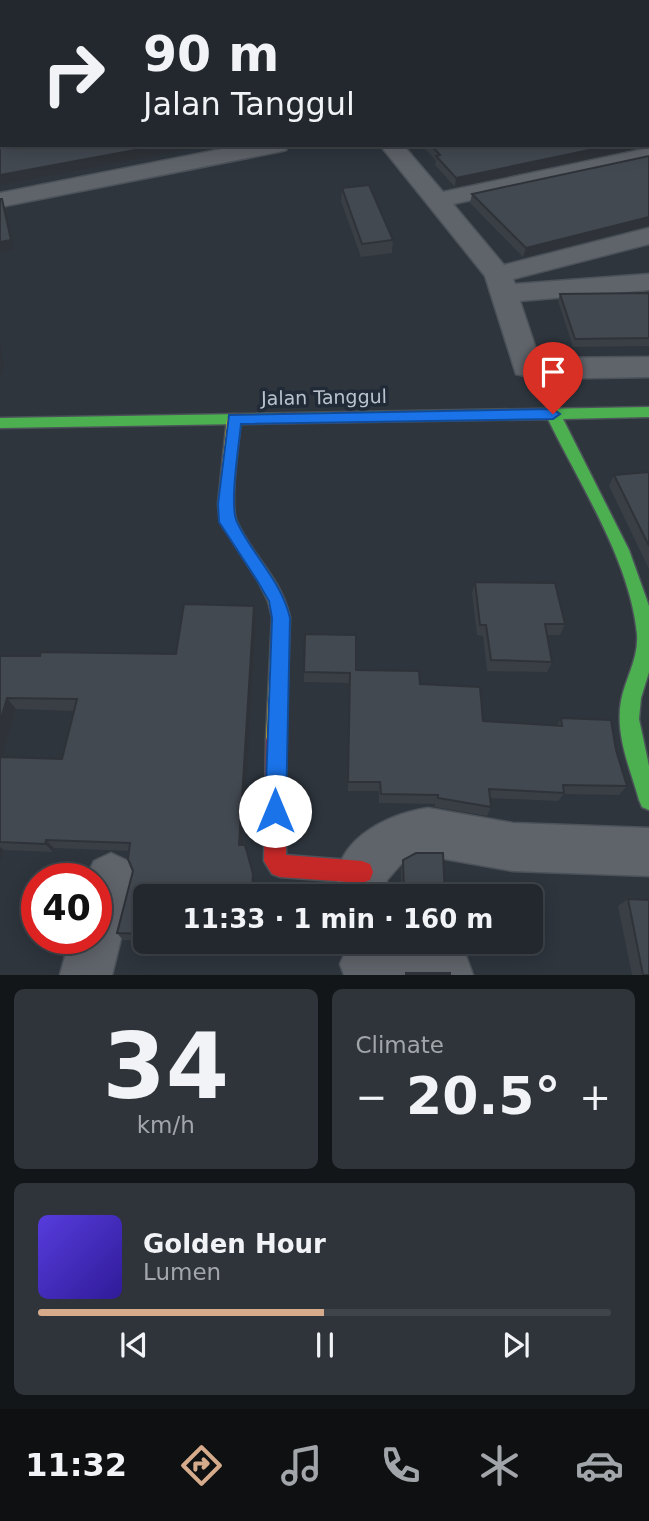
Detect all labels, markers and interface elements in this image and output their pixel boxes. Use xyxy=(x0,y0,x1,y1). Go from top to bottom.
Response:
text: 90 m xyxy=(143,26,279,83)
icon: right xyxy=(28,28,119,119)
text: Jalan Tanggul xyxy=(143,85,355,123)
pin xyxy=(523,342,583,414)
icon: arrive xyxy=(534,353,572,391)
street label: Jalan Tanggul xyxy=(260,385,387,409)
position arrow xyxy=(238,774,312,848)
speed limit sign: 40 xyxy=(21,863,112,954)
text: 11:33 · 1 min · 160 m xyxy=(183,904,493,934)
text: 34 xyxy=(102,1014,229,1119)
text: Climate xyxy=(356,1032,444,1058)
text: 20.5° xyxy=(406,1066,560,1126)
text: − xyxy=(356,1075,387,1119)
text: + xyxy=(579,1075,611,1119)
text: km/h xyxy=(137,1112,195,1138)
text: Golden Hour xyxy=(143,1229,326,1259)
text: Lumen xyxy=(143,1259,221,1285)
icon: previous xyxy=(115,1326,153,1364)
icon: pause xyxy=(306,1326,344,1364)
icon: next xyxy=(497,1326,535,1364)
icon: directions xyxy=(177,1441,226,1490)
icon: music xyxy=(277,1441,326,1490)
icon: phone xyxy=(376,1441,425,1490)
icon: climate xyxy=(475,1441,524,1490)
icon: car xyxy=(575,1441,624,1490)
text: 11:32 xyxy=(25,1446,127,1484)

